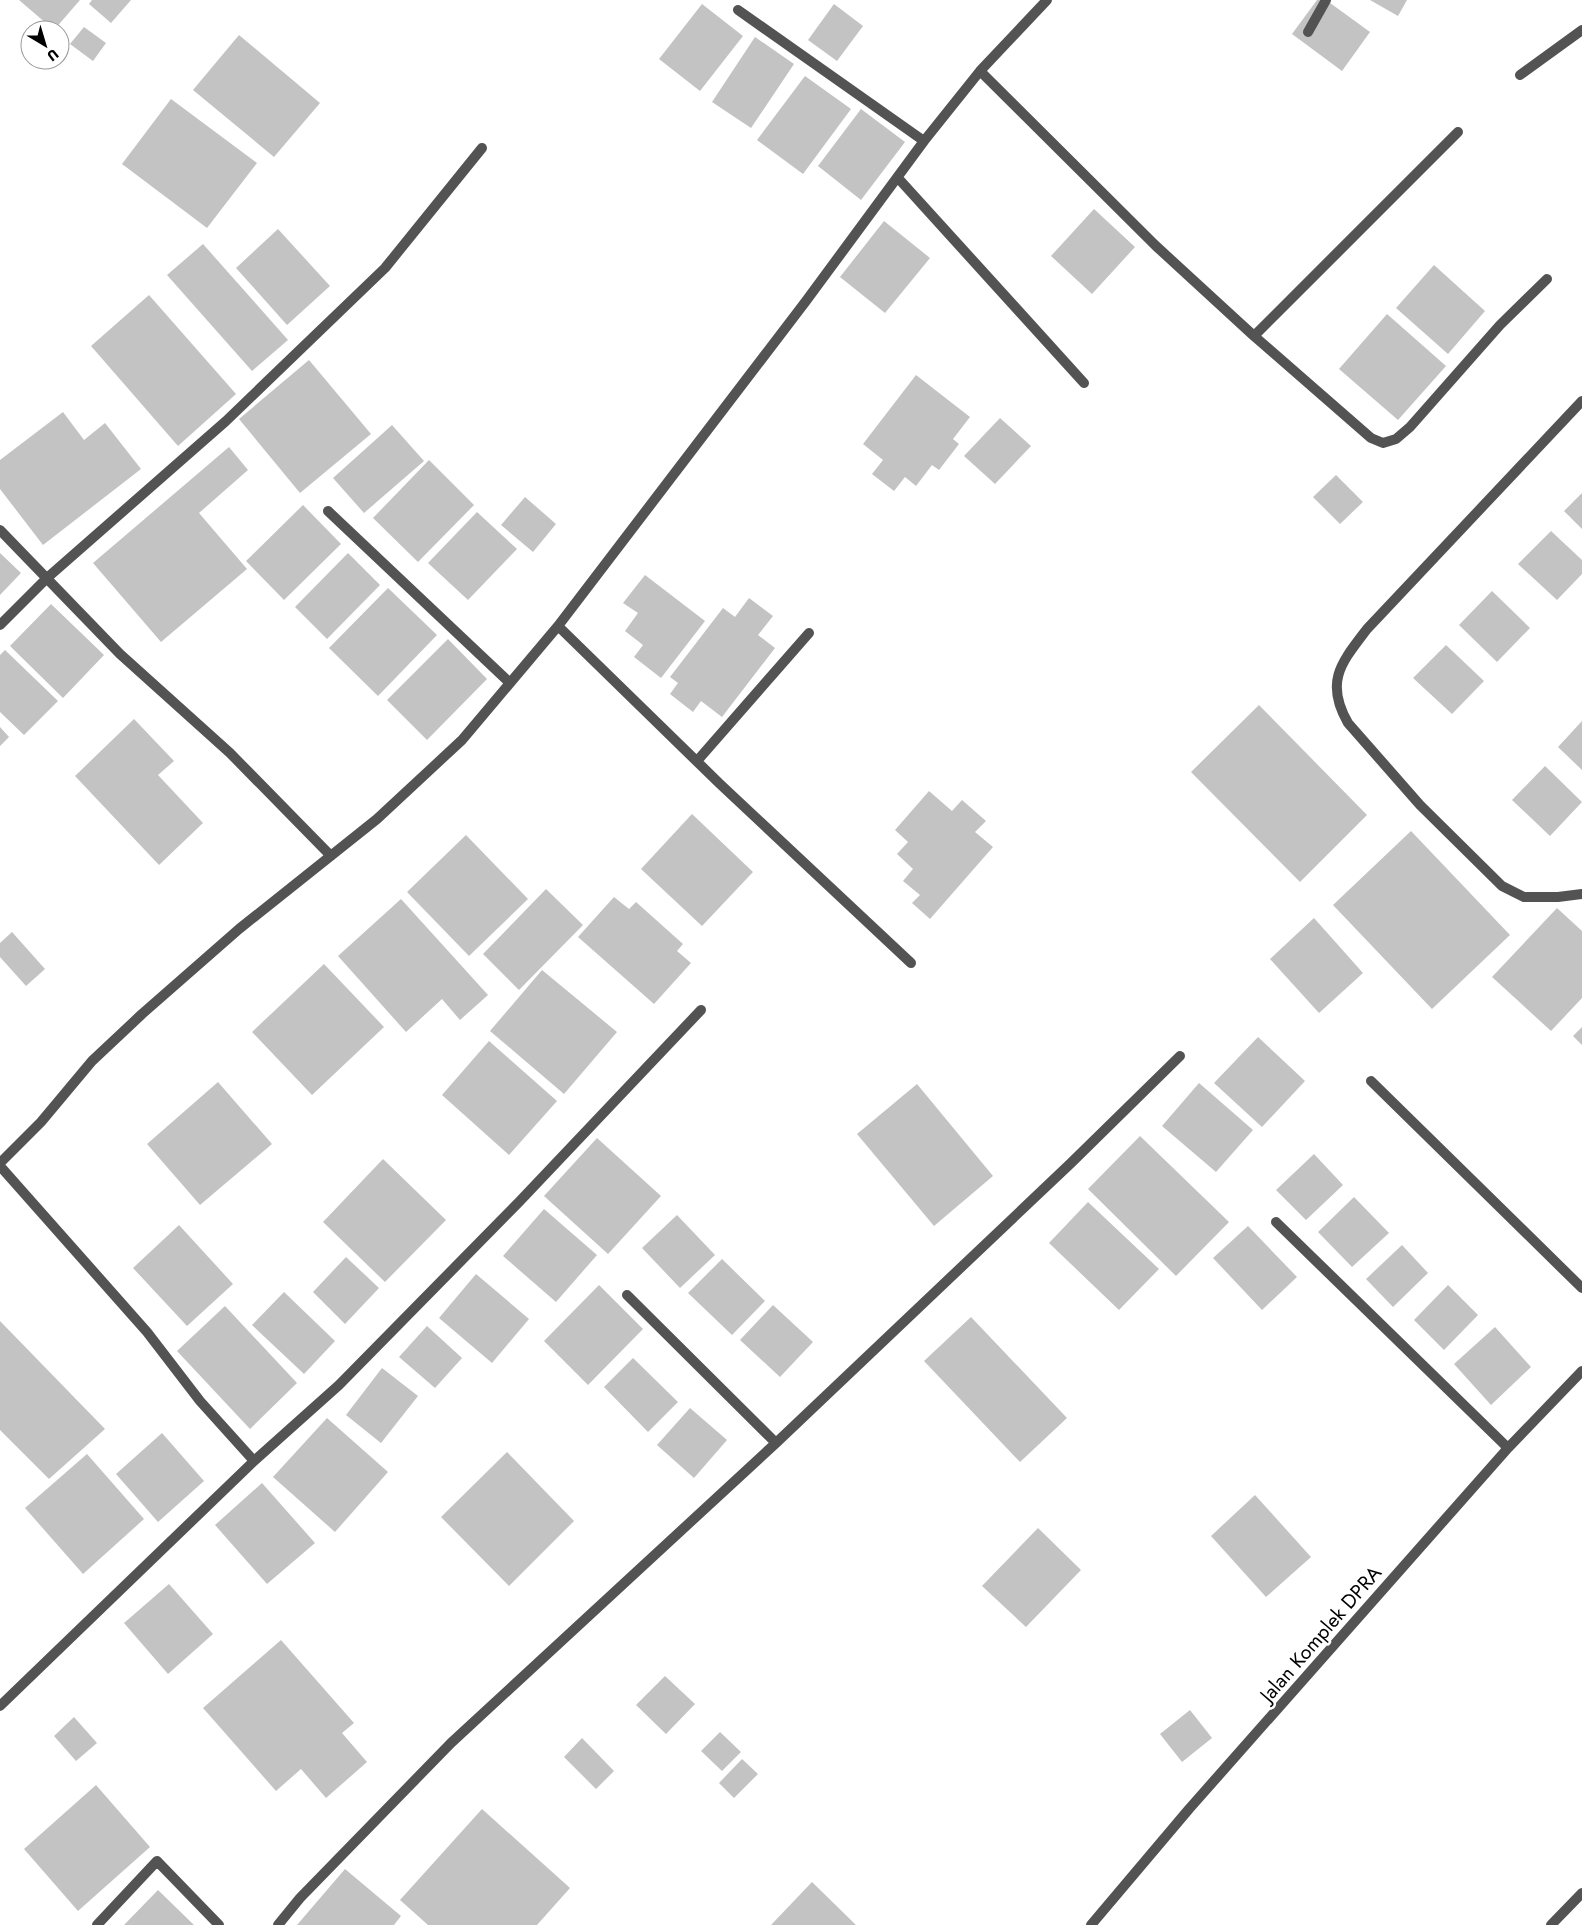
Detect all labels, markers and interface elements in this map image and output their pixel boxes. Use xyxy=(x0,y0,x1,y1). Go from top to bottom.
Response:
north arrow xyxy=(20,20,70,70)
text: U xyxy=(43,44,63,66)
street label: Jalan Komplek DPRA xyxy=(1252,1559,1389,1711)

